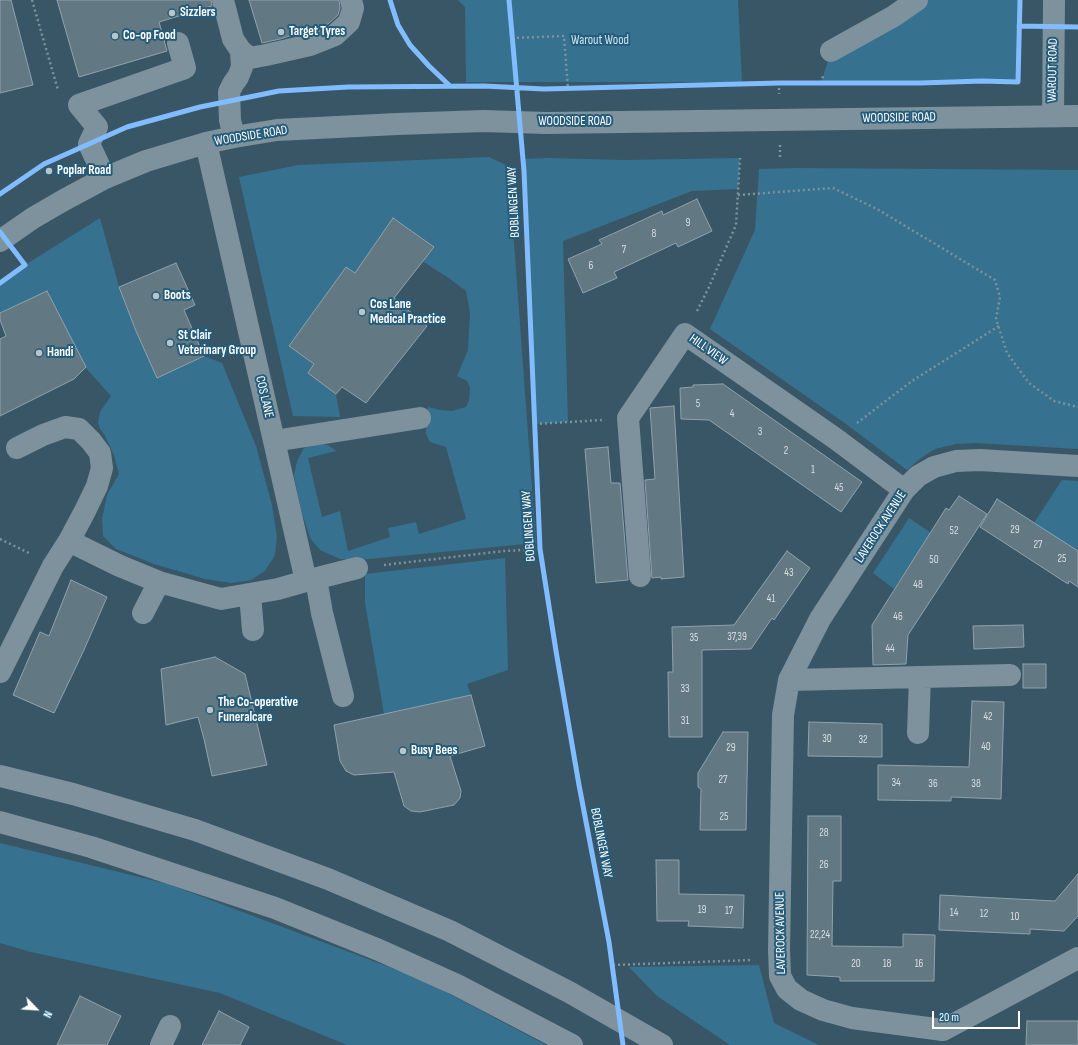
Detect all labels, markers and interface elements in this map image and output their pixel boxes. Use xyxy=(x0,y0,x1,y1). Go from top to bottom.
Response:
place label: Sizzlers xyxy=(180,5,216,21)
marker: Sizzlers xyxy=(167,8,177,18)
place label: Target Tyres xyxy=(289,24,345,40)
marker: Target Tyres xyxy=(276,27,286,37)
place label: Co-op Food xyxy=(123,28,176,44)
marker: Co-op Food xyxy=(110,31,120,41)
park label: Warout Wood xyxy=(571,33,629,49)
street label: WAROUT ROAD xyxy=(1045,38,1061,102)
street label: WOODSIDE ROAD xyxy=(862,110,936,126)
street label: WOODSIDE ROAD xyxy=(538,114,612,130)
street label: WOODSIDE ROAD xyxy=(213,123,289,149)
place label: Poplar Road xyxy=(57,163,111,179)
marker: Poplar Road xyxy=(44,166,54,176)
street label: BOBLINGEN WAY xyxy=(504,166,524,238)
house number: 9 xyxy=(686,216,690,230)
house number: 8 xyxy=(652,227,656,241)
house number: 7 xyxy=(622,243,626,257)
house number: 6 xyxy=(589,259,593,273)
place label: Boots xyxy=(164,288,191,304)
marker: Boots xyxy=(151,291,161,301)
place label: Cos Lane Medical Practice xyxy=(370,297,446,328)
marker: Cos Lane Medical Practice xyxy=(357,307,367,317)
place label: St Clair Veterinary Group xyxy=(178,328,256,359)
street label: HILL VIEW xyxy=(686,331,730,369)
marker: St Clair Veterinary Group xyxy=(165,338,175,348)
place label: Handi xyxy=(47,345,73,361)
marker: Handi xyxy=(34,348,44,358)
street label: COS LANE xyxy=(252,374,276,420)
house number: 5 xyxy=(696,397,700,411)
house number: 4 xyxy=(730,407,734,421)
house number: 3 xyxy=(758,425,762,439)
house number: 2 xyxy=(784,444,788,458)
house number: 1 xyxy=(811,463,815,477)
house number: 45 xyxy=(834,481,844,495)
street label: LAVEROCK AVENUE xyxy=(852,488,910,566)
street label: BOBLINGEN WAY xyxy=(519,490,539,562)
house number: 29 xyxy=(1010,523,1020,537)
house number: 52 xyxy=(950,524,958,538)
house number: 27 xyxy=(1034,538,1042,552)
house number: 25 xyxy=(1058,552,1066,566)
house number: 50 xyxy=(929,553,939,567)
house number: 43 xyxy=(784,566,794,580)
house number: 48 xyxy=(913,578,923,592)
house number: 41 xyxy=(767,592,775,606)
house number: 46 xyxy=(893,610,903,624)
house number: 37,39 xyxy=(727,630,747,644)
house number: 35 xyxy=(689,631,699,645)
house number: 44 xyxy=(885,642,895,656)
house number: 33 xyxy=(680,682,690,696)
place label: The Co-operative Funeralcare xyxy=(218,695,298,726)
marker: The Co-operative Funeralcare xyxy=(205,705,215,715)
house number: 42 xyxy=(983,710,993,724)
house number: 31 xyxy=(681,714,689,728)
house number: 30 xyxy=(822,732,832,746)
house number: 32 xyxy=(858,733,868,747)
house number: 40 xyxy=(981,740,991,754)
house number: 29 xyxy=(726,741,736,755)
place label: Busy Bees xyxy=(411,743,458,759)
marker: Busy Bees xyxy=(398,746,408,756)
house number: 27 xyxy=(719,773,727,787)
house number: 34 xyxy=(891,776,901,790)
house number: 36 xyxy=(928,777,938,791)
house number: 38 xyxy=(971,777,981,791)
street label: BOBLINGEN WAY xyxy=(587,807,615,879)
house number: 25 xyxy=(720,810,728,824)
house number: 28 xyxy=(819,826,829,840)
house number: 26 xyxy=(819,858,829,872)
street label: LAVEROCK AVENUE xyxy=(772,891,790,975)
house number: 19 xyxy=(698,903,706,917)
house number: 17 xyxy=(725,904,733,918)
house number: 14 xyxy=(950,906,958,920)
house number: 12 xyxy=(980,907,988,921)
house number: 10 xyxy=(1011,910,1019,924)
house number: 22,24 xyxy=(810,928,830,942)
house number: 20 xyxy=(851,957,861,971)
house number: 18 xyxy=(883,957,891,971)
house number: 16 xyxy=(915,957,923,971)
north arrow xyxy=(16,989,56,1029)
scale bar xyxy=(934,1003,1022,1029)
text: N xyxy=(40,1009,54,1020)
text: 20 m xyxy=(939,1010,959,1025)

